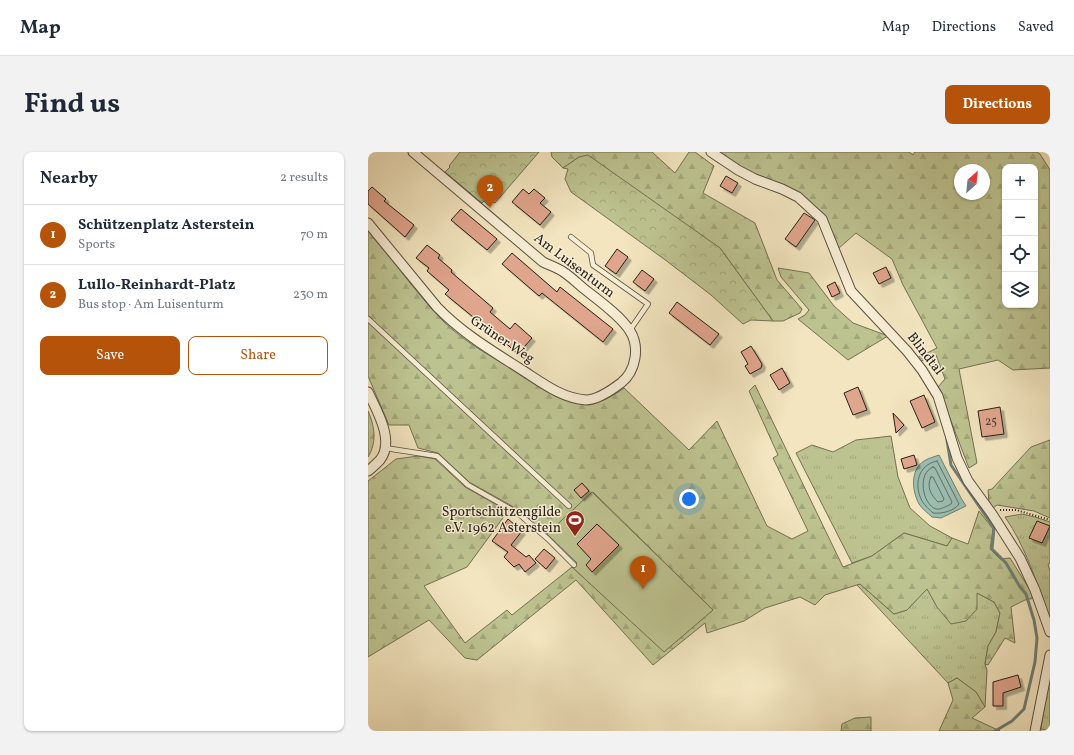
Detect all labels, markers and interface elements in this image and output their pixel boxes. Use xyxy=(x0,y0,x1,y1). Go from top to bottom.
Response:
text: Map xyxy=(20,15,61,41)
text: Map xyxy=(882,18,910,37)
text: Directions xyxy=(932,18,996,37)
text: Saved xyxy=(1018,18,1054,37)
text: Find us xyxy=(24,85,120,124)
button: Directions xyxy=(945,85,1050,124)
north arrow xyxy=(954,164,990,200)
map controls xyxy=(1002,164,1038,308)
button: + xyxy=(1002,164,1038,200)
text: Nearby xyxy=(40,167,98,190)
text: 2 results xyxy=(280,169,328,187)
pin: 2 xyxy=(477,175,503,208)
button: − xyxy=(1002,200,1038,236)
text: Schützenplatz Asterstein xyxy=(78,215,255,236)
text: 1 xyxy=(50,226,56,244)
text: 70 m xyxy=(300,226,328,244)
street label: Am Luisenturm xyxy=(530,229,618,303)
text: Sports xyxy=(78,236,115,254)
button: locate xyxy=(1002,236,1038,272)
button: layers xyxy=(1002,272,1038,308)
text: Lullo-Reinhardt-Platz xyxy=(78,275,235,296)
text: 2 xyxy=(50,286,56,304)
text: 230 m xyxy=(293,286,328,304)
text: Bus stop · Am Luisenturm xyxy=(78,296,224,314)
street label: Grüner Weg xyxy=(466,311,538,369)
street label: Blindtal xyxy=(902,329,948,379)
button: Save xyxy=(40,336,180,375)
button: Share xyxy=(188,336,328,375)
house number: 25 xyxy=(985,414,997,430)
your location xyxy=(679,489,699,509)
place label: Sportschützengilde e.V. 1962 Asterstein xyxy=(442,503,561,538)
sports icon: Sportschützengilde e.V. 1962 Asterstein xyxy=(564,509,586,537)
pin: 1 xyxy=(630,556,656,589)

